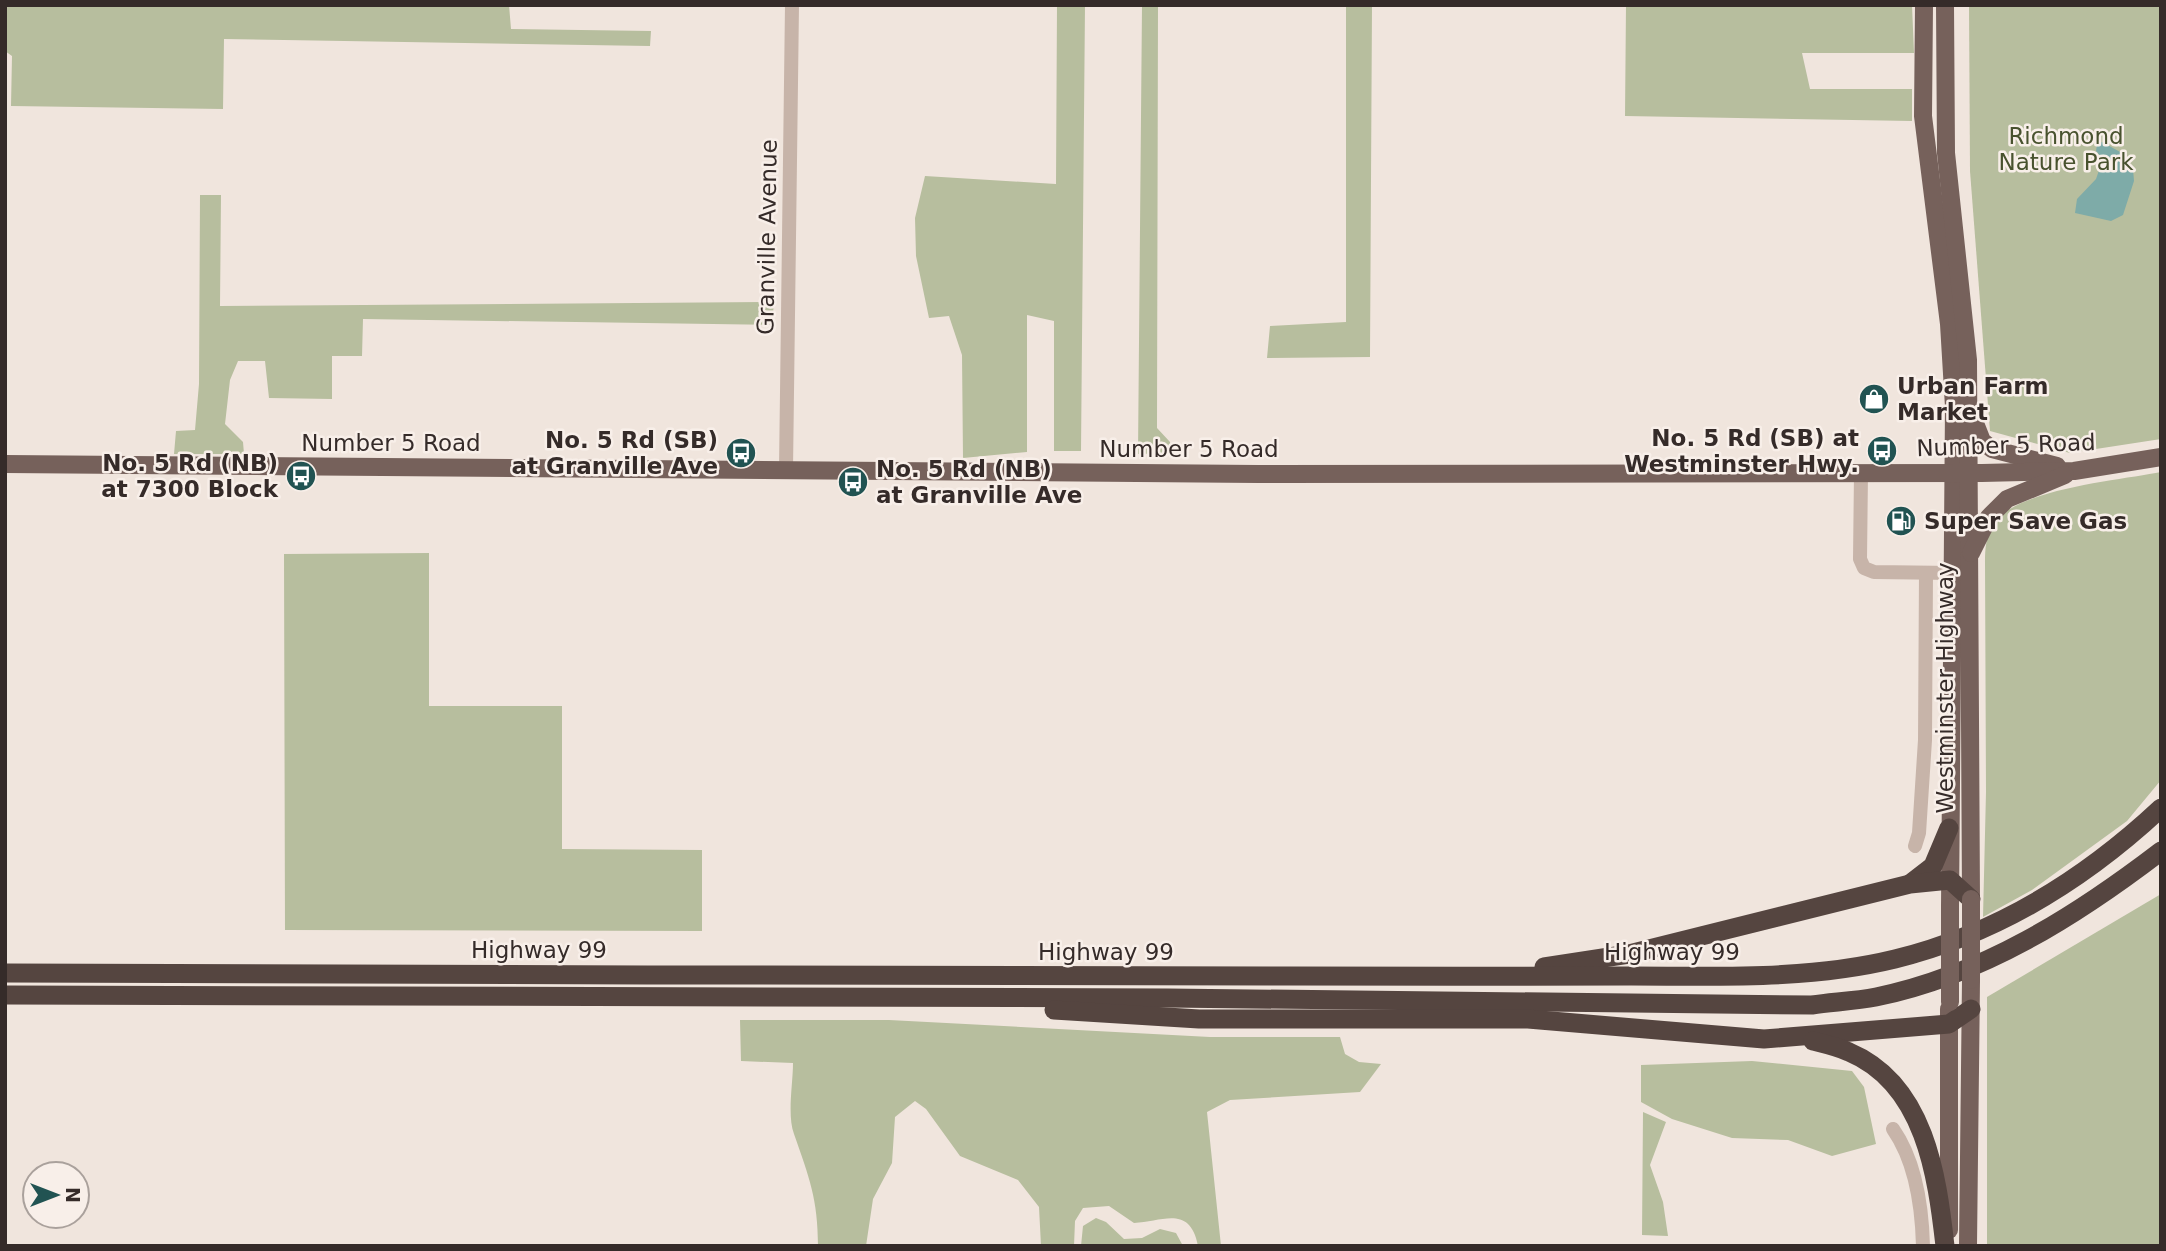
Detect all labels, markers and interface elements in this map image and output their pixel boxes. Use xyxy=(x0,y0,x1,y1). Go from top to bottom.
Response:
park label: Richmond Nature Park xyxy=(1998,123,2134,175)
street label: Granville Avenue xyxy=(752,139,782,335)
place label: Urban Farm Market xyxy=(1897,373,2049,425)
shop icon: Urban Farm Market xyxy=(1857,382,1891,416)
place label: No. 5 Rd (SB) at Westminster Hwy. xyxy=(1624,425,1859,477)
place label: No. 5 Rd (SB) at Granville Ave xyxy=(512,427,718,479)
street label: Number 5 Road xyxy=(1916,429,2096,461)
street label: Number 5 Road xyxy=(301,430,481,456)
bus stop icon: No. 5 Rd (SB) at Westminster Hwy. xyxy=(1865,434,1899,468)
bus stop icon: No. 5 Rd (SB) at Granville Ave xyxy=(724,436,758,470)
street label: Number 5 Road xyxy=(1099,436,1279,462)
place label: No. 5 Rd (NB) at 7300 Block xyxy=(101,450,279,502)
place label: No. 5 Rd (NB) at Granville Ave xyxy=(876,456,1082,508)
bus stop icon: No. 5 Rd (NB) at 7300 Block xyxy=(284,459,318,493)
bus stop icon: No. 5 Rd (NB) at Granville Ave xyxy=(836,465,870,499)
fuel station icon: Super Save Gas xyxy=(1884,504,1918,538)
place label: Super Save Gas xyxy=(1924,508,2127,534)
street label: Westminster Highway xyxy=(1932,562,1958,814)
street label: Highway 99 xyxy=(471,937,607,963)
street label: Highway 99 xyxy=(1038,939,1174,965)
street label: Highway 99 xyxy=(1604,939,1740,965)
north arrow xyxy=(21,1160,91,1230)
text: N xyxy=(62,1187,84,1203)

